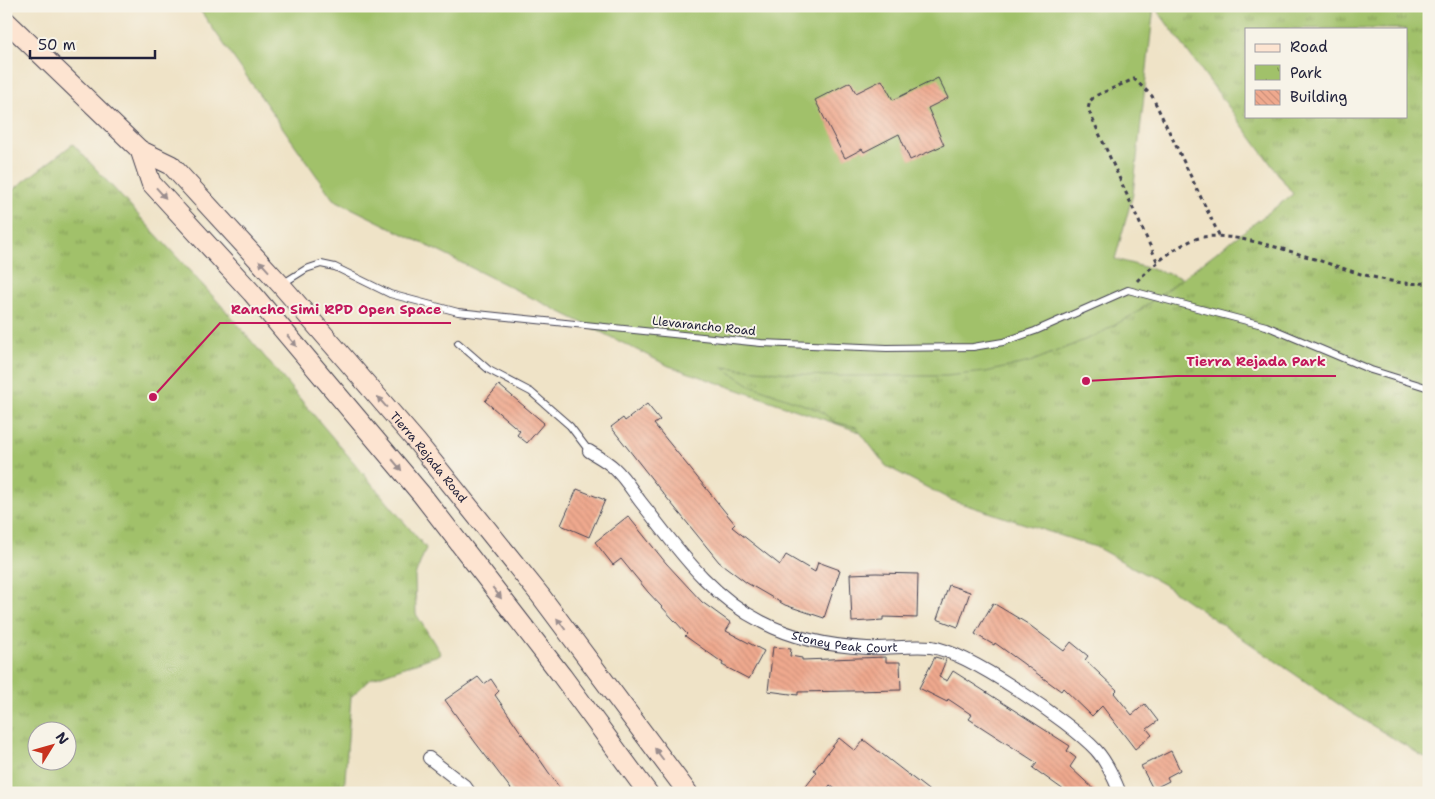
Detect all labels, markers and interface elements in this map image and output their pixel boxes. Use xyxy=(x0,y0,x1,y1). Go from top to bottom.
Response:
scale bar xyxy=(30,28,155,60)
legend xyxy=(1245,28,1408,118)
text: 50 m xyxy=(38,35,76,55)
text: Road xyxy=(1290,37,1328,57)
text: Park xyxy=(1290,63,1322,83)
text: Building xyxy=(1290,87,1347,107)
one-way arrow xyxy=(155,187,167,199)
one-way arrow xyxy=(258,261,270,273)
callout: Rancho Simi RPD Open Space xyxy=(220,294,451,323)
text: Rancho Simi RPD Open Space xyxy=(231,300,441,318)
street label: Llevarancho Road xyxy=(651,313,757,339)
one-way arrow xyxy=(287,334,298,347)
callout: Tierra Rejada Park xyxy=(1176,347,1336,376)
text: Tierra Rejada Park xyxy=(1186,352,1326,370)
one-way arrow xyxy=(377,396,388,409)
street label: Tierra Rejada Road xyxy=(386,408,471,506)
one-way arrow xyxy=(391,458,402,471)
one-way arrow xyxy=(492,586,503,599)
one-way arrow xyxy=(556,618,567,631)
street label: Stoney Peak Court xyxy=(790,627,898,656)
north arrow xyxy=(28,722,78,772)
text: N xyxy=(52,728,73,748)
one-way arrow xyxy=(654,747,664,761)

